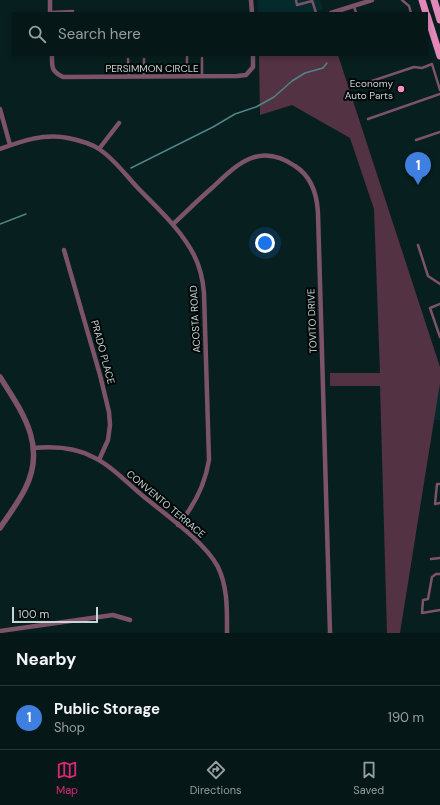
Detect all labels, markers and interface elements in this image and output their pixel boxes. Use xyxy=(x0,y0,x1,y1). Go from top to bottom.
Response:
search box xyxy=(12,12,428,56)
icon: search xyxy=(26,23,48,45)
text: Search here xyxy=(58,24,141,44)
street label: PERSIMMON CIRCLE xyxy=(105,62,199,75)
place label: Economy Auto Parts xyxy=(345,77,393,102)
marker: Economy Auto Parts xyxy=(396,84,406,94)
pin: 1 xyxy=(405,152,431,185)
your location xyxy=(255,233,275,253)
street label: ACOSTA ROAD xyxy=(187,285,203,353)
street label: TOVITO DRIVE xyxy=(304,288,320,354)
street label: PRADO PLACE xyxy=(88,319,118,386)
street label: CONVENTO TERRACE xyxy=(124,467,208,541)
scale bar xyxy=(12,605,98,624)
text: 100 m xyxy=(18,607,49,621)
text: Nearby xyxy=(16,648,76,670)
text: Public Storage xyxy=(54,699,160,719)
text: 1 xyxy=(27,709,31,726)
text: 190 m xyxy=(388,709,424,726)
text: Shop xyxy=(54,719,85,736)
tab: Map xyxy=(56,759,78,797)
tab: Directions xyxy=(190,759,242,797)
tab: Saved xyxy=(353,759,384,797)

